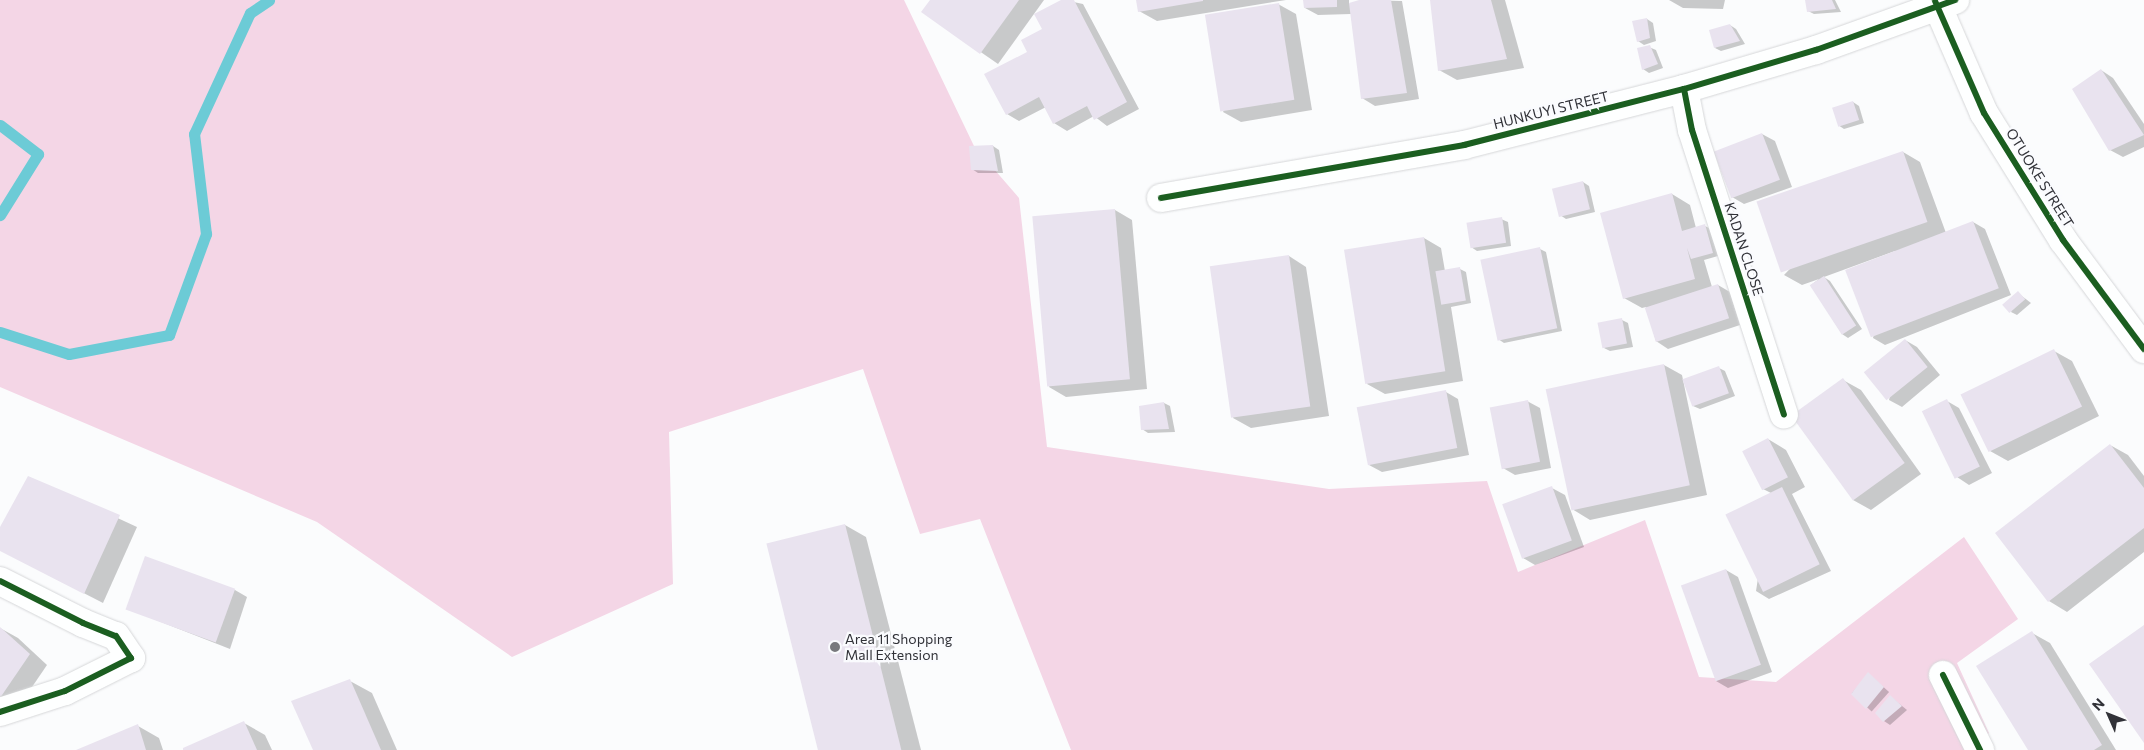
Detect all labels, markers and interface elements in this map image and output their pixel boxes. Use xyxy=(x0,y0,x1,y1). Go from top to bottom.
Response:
street label: HUNKUYI STREET xyxy=(1491,88,1611,132)
street label: OTUOKE STREET xyxy=(2003,125,2077,231)
street label: KADAN CLOSE xyxy=(1721,200,1767,298)
place label: Area 11 Shopping Mall Extension xyxy=(845,631,952,664)
marker: Area 11 Shopping Mall Extension xyxy=(829,641,841,653)
north arrow xyxy=(2084,690,2134,740)
text: N xyxy=(2088,695,2108,714)

